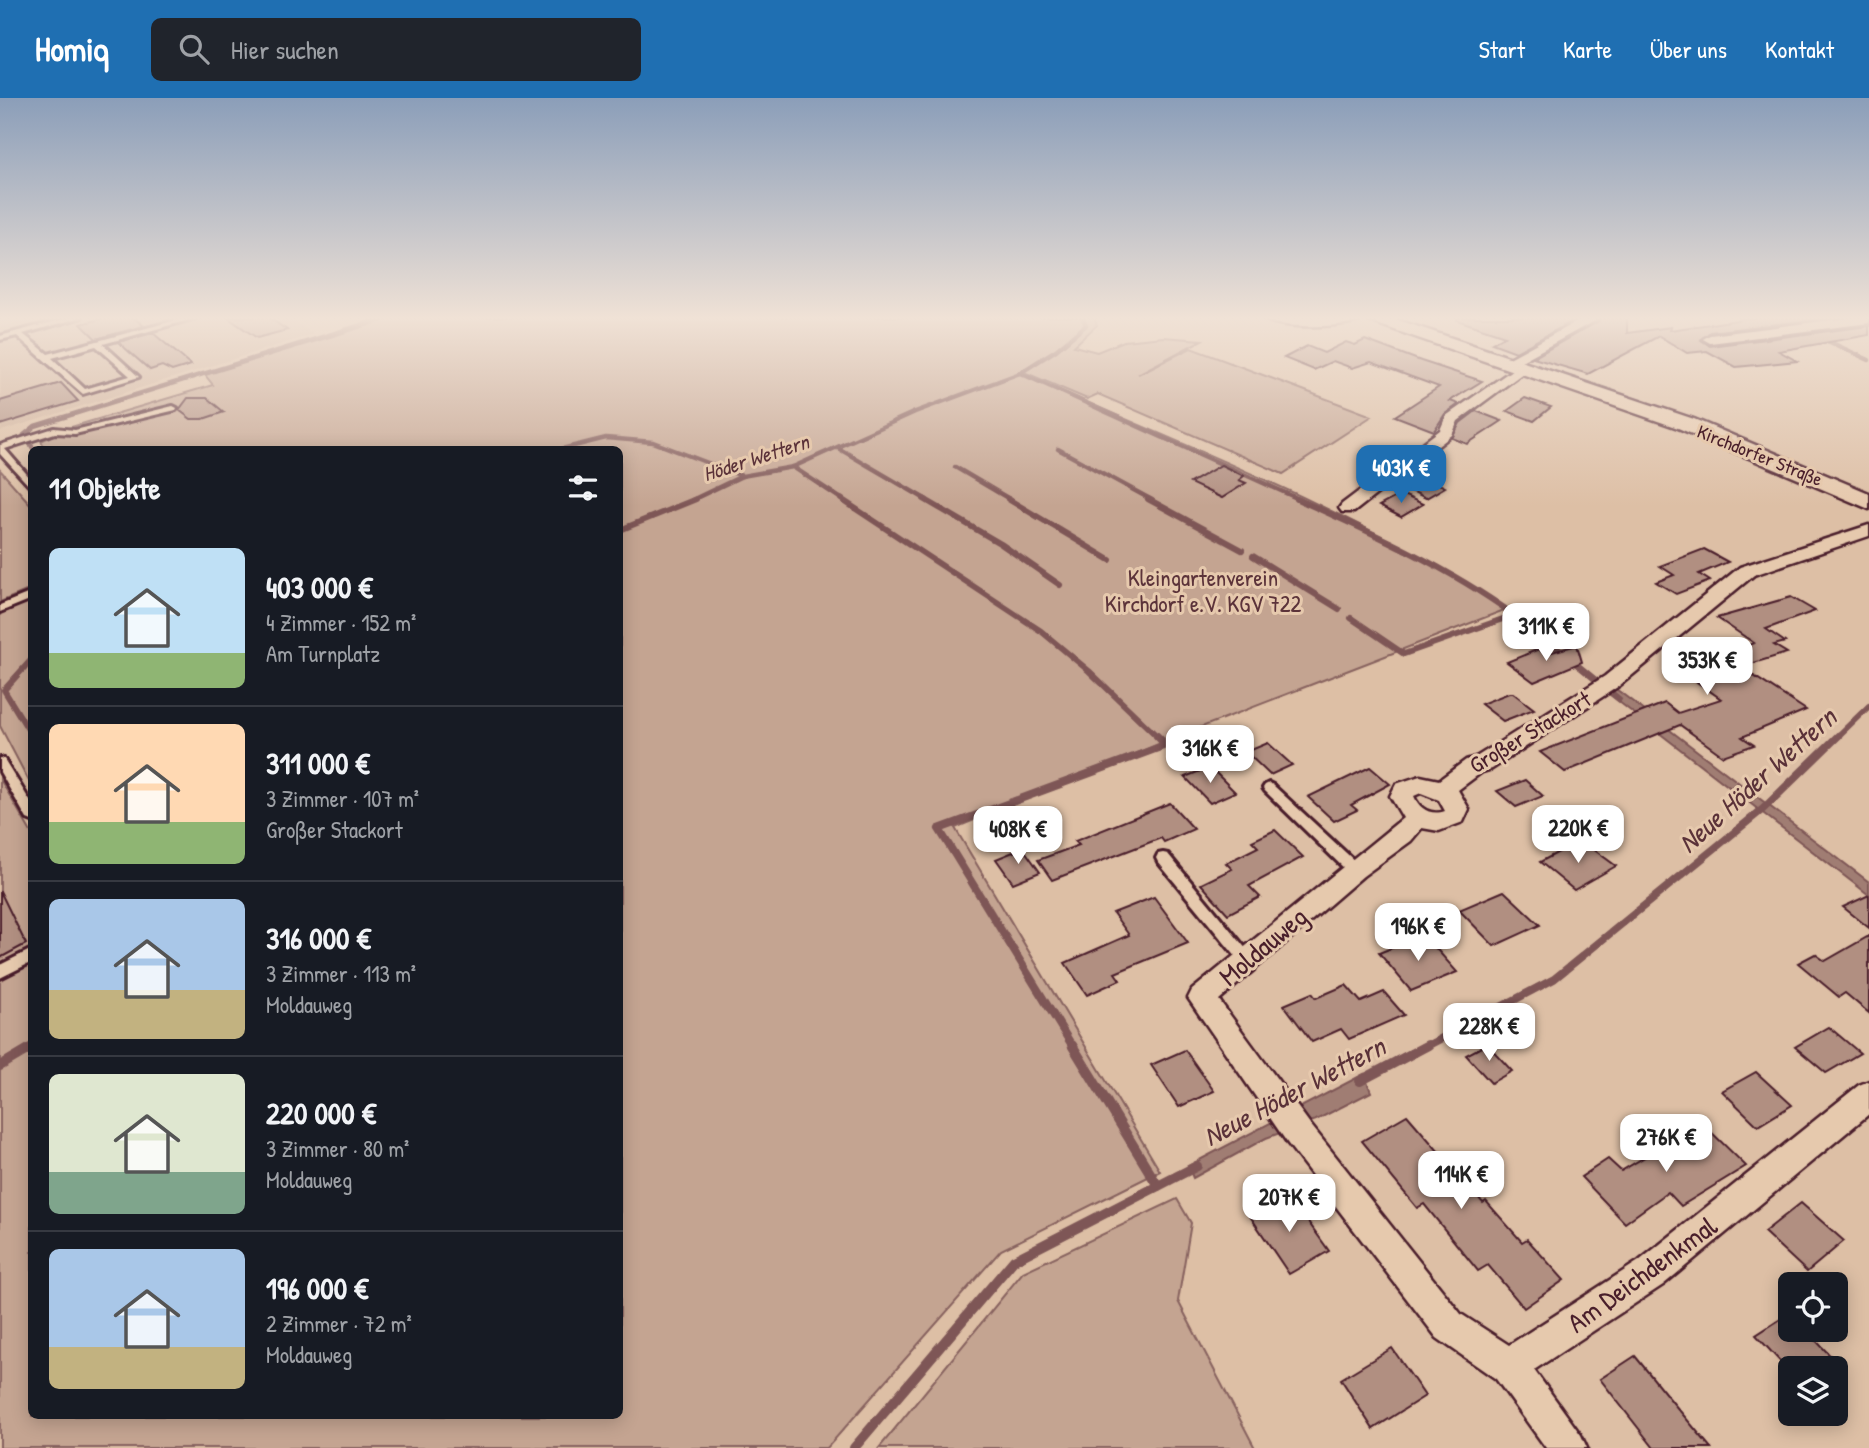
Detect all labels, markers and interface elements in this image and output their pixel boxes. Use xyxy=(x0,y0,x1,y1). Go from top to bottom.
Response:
search box xyxy=(151,18,641,81)
text: Homiq xyxy=(35,27,109,71)
icon: search xyxy=(175,30,213,68)
text: Hier suchen xyxy=(231,32,339,67)
text: Start xyxy=(1479,33,1525,65)
text: Karte xyxy=(1563,33,1612,65)
text: Über uns xyxy=(1650,33,1727,65)
text: Kontakt xyxy=(1765,33,1834,65)
street label: Kirchdorfer Straße xyxy=(1693,418,1827,492)
water label: Höder Wettern xyxy=(699,426,814,488)
pin: 403K € xyxy=(1344,446,1458,505)
text: 403K € xyxy=(1372,452,1430,483)
text: 11 Objekte xyxy=(49,468,160,508)
icon: filters xyxy=(564,469,602,507)
park label: Kleingartenverein Kirchdorf e.V. KGV 722 xyxy=(1105,562,1302,619)
text: 403 000 € xyxy=(266,567,373,607)
icon: home xyxy=(105,576,189,660)
pin: 311K € xyxy=(1489,603,1603,663)
text: 4 Zimmer · 152 m² xyxy=(266,607,416,638)
text: 311K € xyxy=(1518,610,1574,641)
text: Am Turnplatz xyxy=(266,638,380,669)
pin: 353K € xyxy=(1650,638,1764,697)
text: 353K € xyxy=(1678,644,1736,675)
street label: Großer Stackort xyxy=(1463,683,1597,780)
water label: Neue Höder Wettern xyxy=(1670,697,1846,861)
pin: 316K € xyxy=(1153,726,1267,785)
text: 316K € xyxy=(1182,732,1238,763)
text: 311 000 € xyxy=(266,743,370,783)
icon: home xyxy=(105,752,189,836)
text: 3 Zimmer · 107 m² xyxy=(266,783,419,814)
pin: 408K € xyxy=(961,806,1075,866)
pin: 220K € xyxy=(1521,806,1635,865)
text: 220K € xyxy=(1548,812,1608,843)
text: 408K € xyxy=(989,813,1047,844)
text: Großer Stackort xyxy=(266,814,403,845)
street label: Moldauweg xyxy=(1211,898,1315,994)
pin: 196K € xyxy=(1361,904,1475,963)
text: 196K € xyxy=(1391,910,1445,941)
text: 316 000 € xyxy=(266,918,371,958)
icon: home xyxy=(105,927,189,1011)
text: 3 Zimmer · 113 m² xyxy=(266,958,416,989)
text: Moldauweg xyxy=(266,989,352,1020)
pin: 228K € xyxy=(1432,1004,1546,1063)
text: 228K € xyxy=(1459,1010,1519,1041)
water label: Neue Höder Wettern xyxy=(1196,1026,1394,1155)
text: 220 000 € xyxy=(266,1093,376,1133)
icon: home xyxy=(105,1102,189,1186)
pin: 276K € xyxy=(1609,1114,1723,1174)
text: 276K € xyxy=(1636,1121,1696,1152)
text: 3 Zimmer · 80 m² xyxy=(266,1133,409,1164)
pin: 114K € xyxy=(1404,1152,1518,1211)
text: 114K € xyxy=(1434,1158,1488,1189)
text: Moldauweg xyxy=(266,1164,352,1195)
pin: 207K € xyxy=(1232,1174,1346,1234)
text: 207K € xyxy=(1259,1181,1319,1212)
street label: Am Deichdenkmal xyxy=(1560,1206,1725,1341)
text: 196 000 € xyxy=(266,1268,368,1308)
map controls xyxy=(1778,1272,1848,1426)
button: locate xyxy=(1778,1272,1848,1342)
icon: home xyxy=(105,1277,189,1361)
text: 2 Zimmer · 72 m² xyxy=(266,1308,412,1339)
text: Moldauweg xyxy=(266,1339,352,1370)
button: layers xyxy=(1778,1356,1848,1426)

